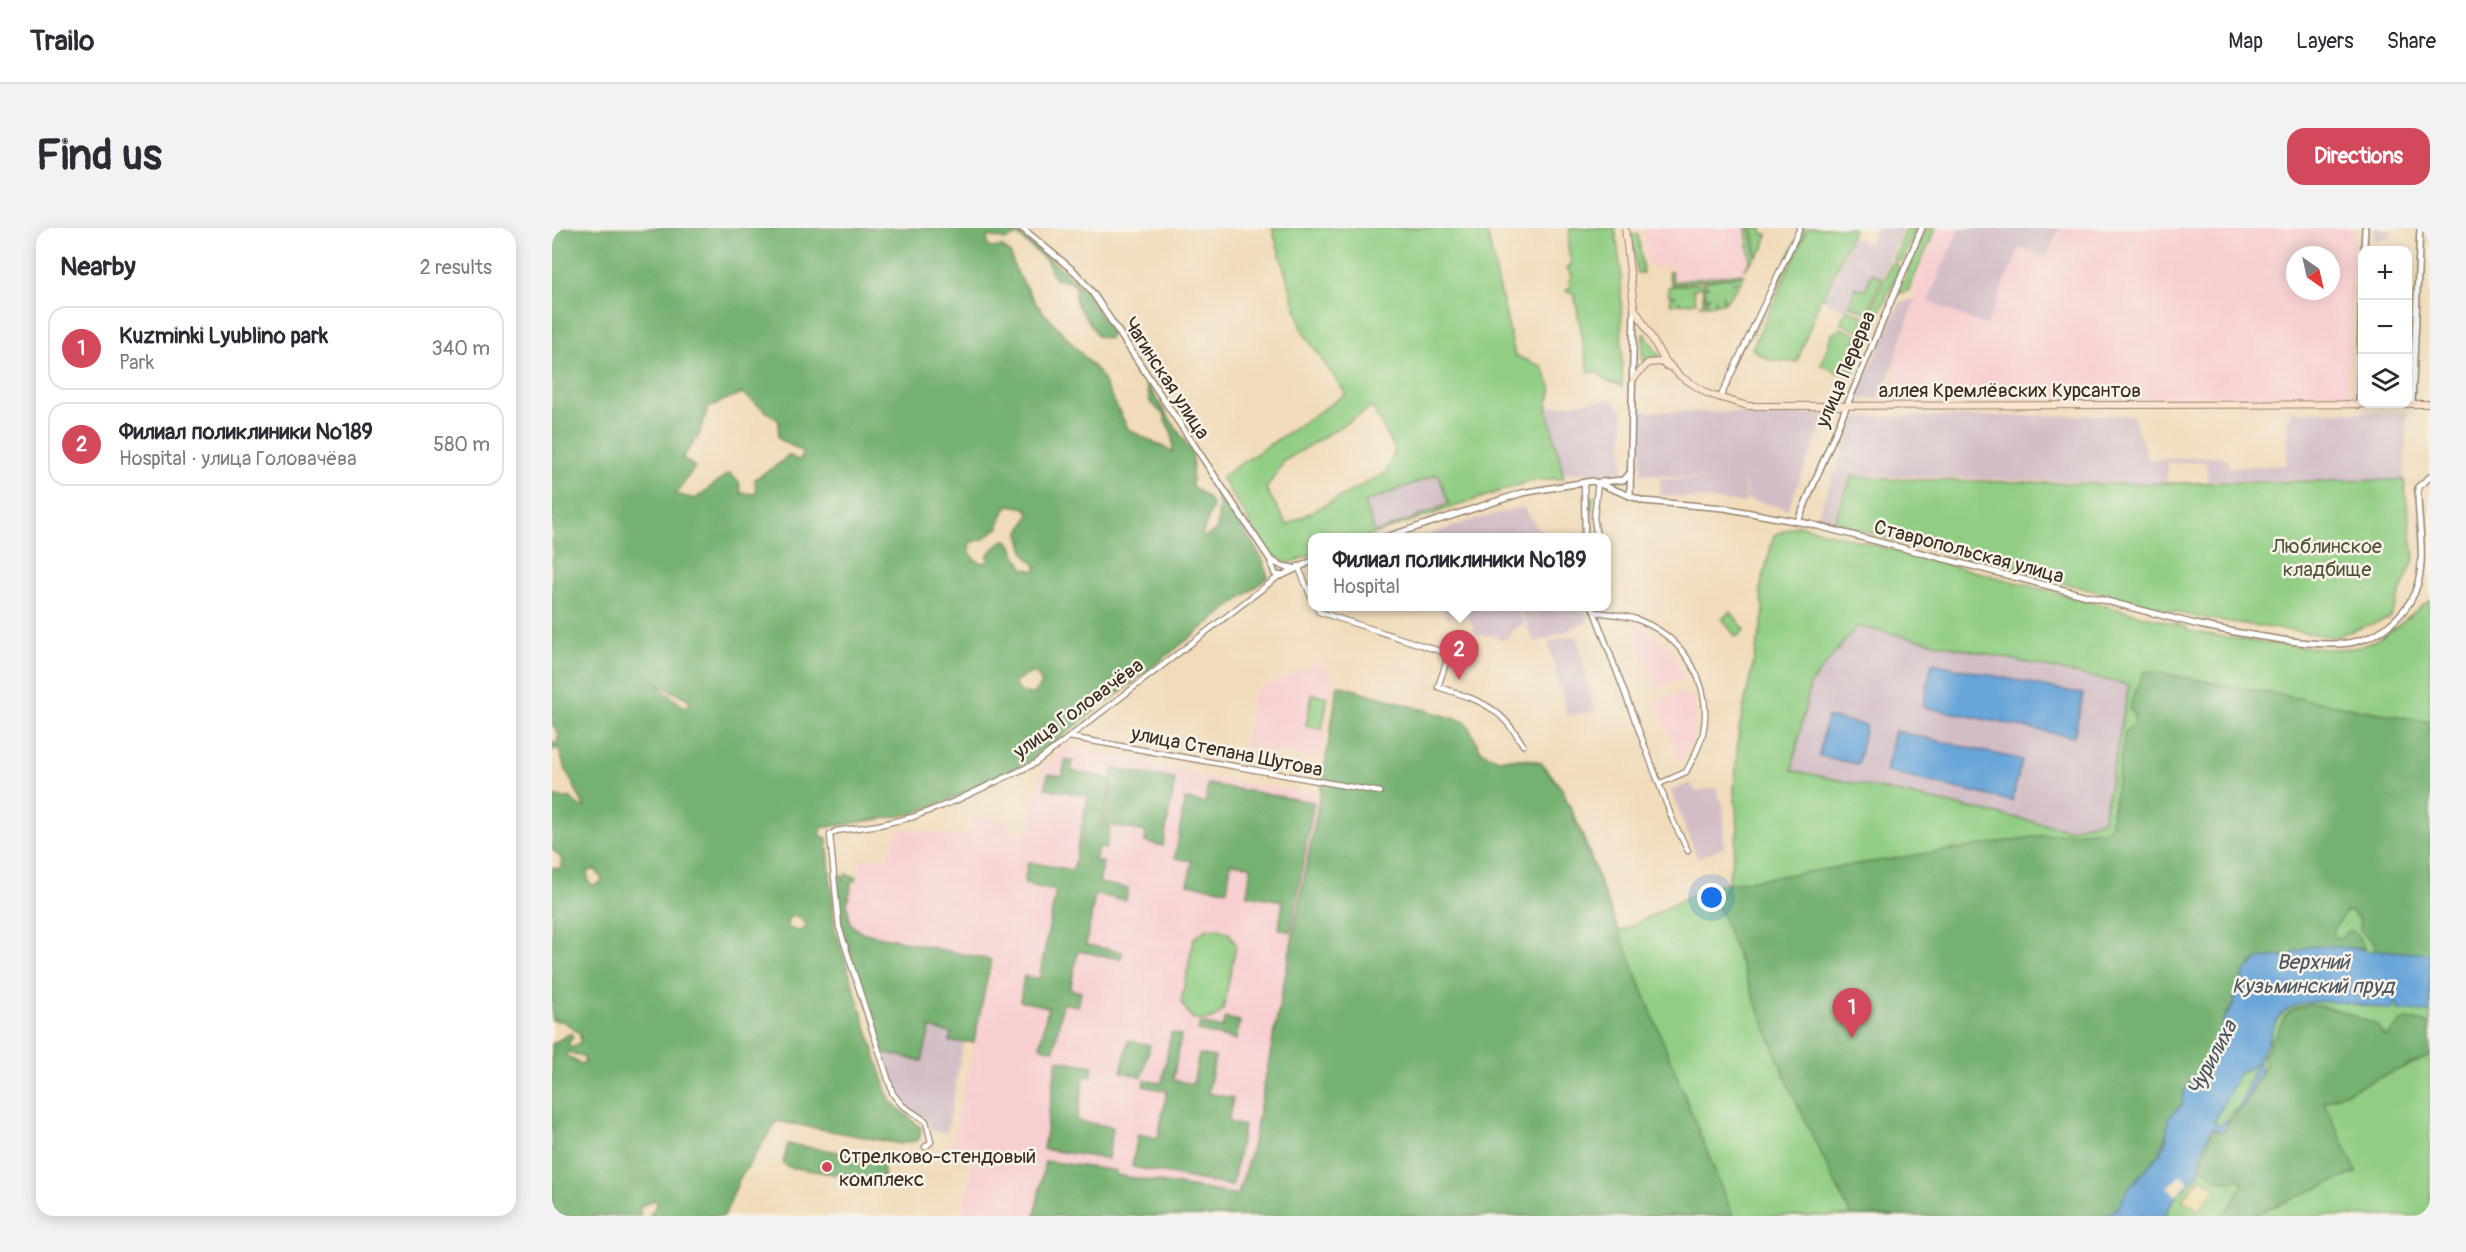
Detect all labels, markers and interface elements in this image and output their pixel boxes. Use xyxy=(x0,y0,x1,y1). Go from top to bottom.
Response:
text: Trailo xyxy=(30,24,94,59)
text: Map xyxy=(2228,28,2263,55)
text: Layers xyxy=(2296,28,2354,55)
text: Share xyxy=(2387,28,2436,55)
button: Directions xyxy=(2287,128,2430,185)
text: Find us xyxy=(36,130,162,182)
north arrow xyxy=(2286,246,2340,300)
map controls xyxy=(2358,246,2412,408)
button: + xyxy=(2358,246,2412,300)
text: Nearby xyxy=(60,251,136,283)
text: 2 results xyxy=(420,255,492,280)
button: − xyxy=(2358,300,2412,354)
street label: улица Перерва xyxy=(1809,307,1881,432)
street label: Чагинская улица xyxy=(1118,313,1215,444)
text: Kuzminki Lyublino park xyxy=(119,322,328,350)
text: 1 xyxy=(78,336,85,361)
text: 340 m xyxy=(431,336,490,361)
text: Park xyxy=(119,350,154,375)
button: layers xyxy=(2358,354,2412,408)
street label: аллея Кремлёвских Курсантов xyxy=(1879,378,2141,403)
text: Филиал поликлиники №189 xyxy=(119,418,373,446)
text: 2 xyxy=(76,432,87,457)
text: 580 m xyxy=(433,432,490,457)
text: Hospital · улица Головачёва xyxy=(119,446,357,471)
street label: Ставропольская улица xyxy=(1871,514,2067,589)
popup xyxy=(1308,533,1611,611)
park label: Люблинское кладбище xyxy=(2271,534,2382,582)
text: Филиал поликлиники №189 xyxy=(1333,546,1586,574)
text: Hospital xyxy=(1333,574,1400,599)
pin: 2 xyxy=(1440,630,1478,680)
street label: улица Головачёва xyxy=(1007,653,1148,765)
street label: улица Степана Шутова xyxy=(1128,720,1325,782)
your location xyxy=(1697,883,1726,912)
water label: Верхний Кузьминский пруд xyxy=(2232,949,2396,1000)
pin: 1 xyxy=(1832,988,1872,1038)
water label: Чурилиха xyxy=(2181,1015,2244,1101)
place label: Стрелково-стендовый комплекс xyxy=(839,1144,1036,1192)
marker: Стрелково-стендовый комплекс xyxy=(820,1160,834,1174)

